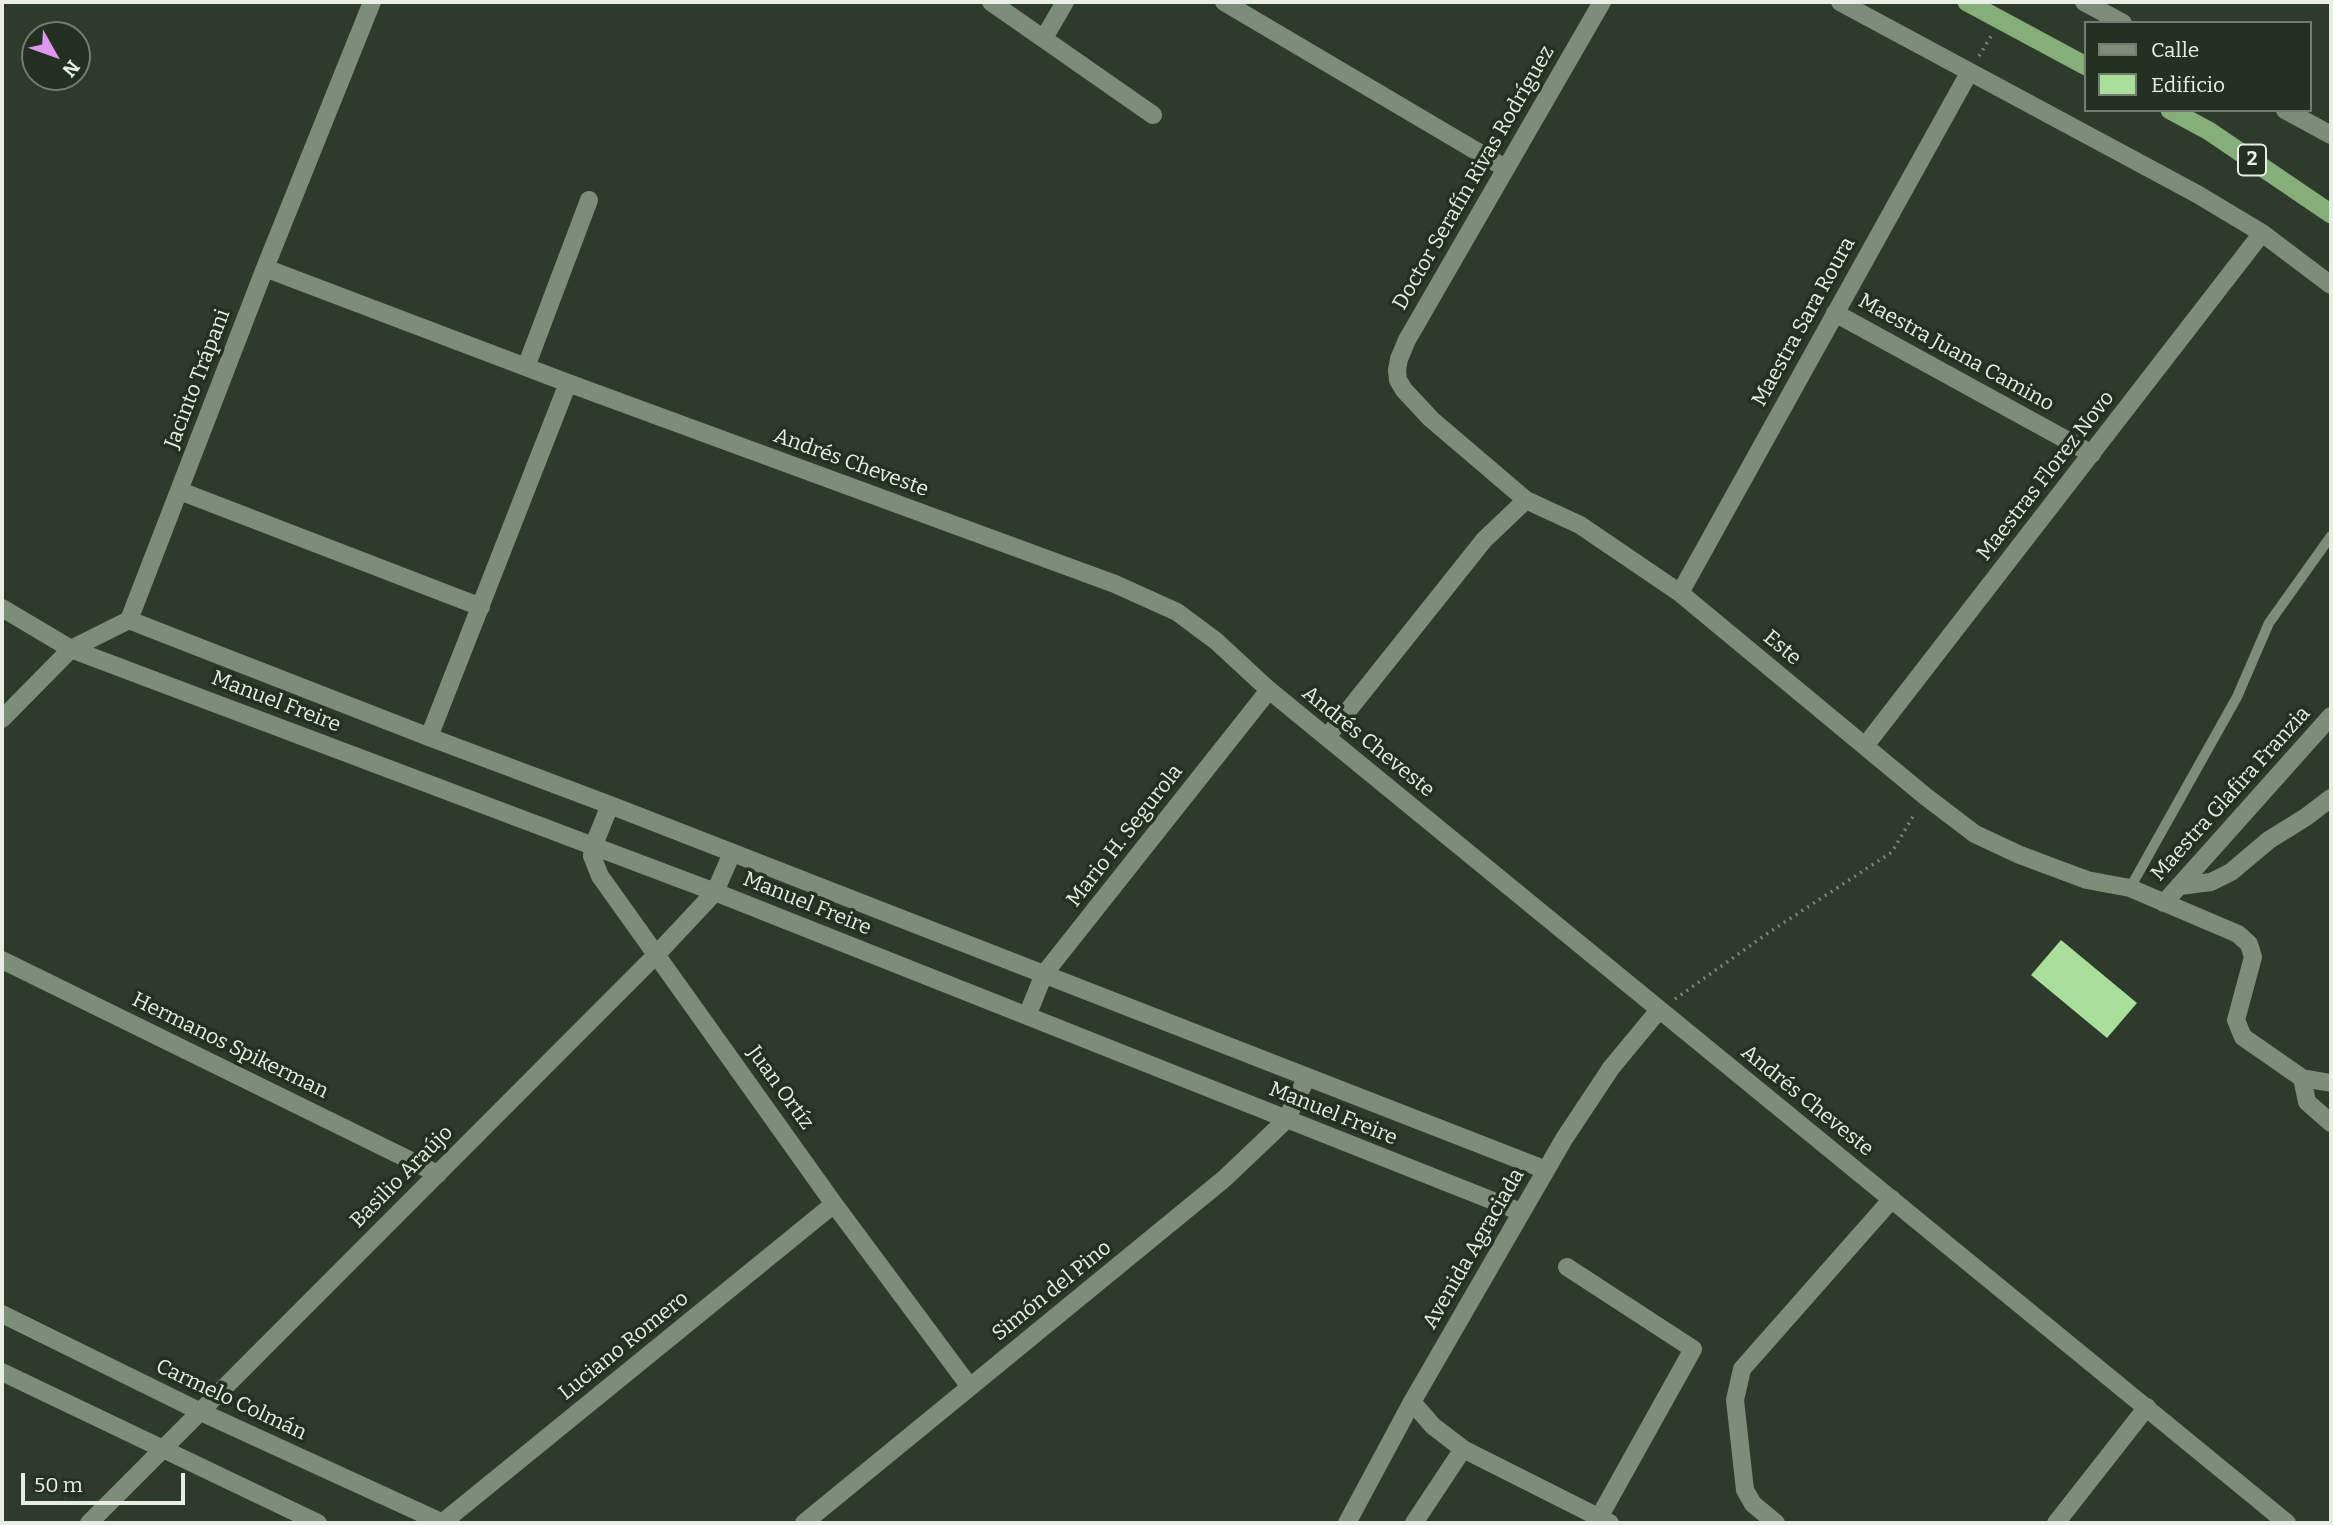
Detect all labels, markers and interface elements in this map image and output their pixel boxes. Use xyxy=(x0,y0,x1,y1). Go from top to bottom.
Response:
north arrow xyxy=(21,21,91,91)
legend xyxy=(2084,21,2312,112)
text: Calle xyxy=(2151,37,2199,63)
street label: Doctor Serafín Rivas Rodríguez xyxy=(1388,41,1560,315)
text: N xyxy=(57,56,84,82)
text: Edificio xyxy=(2151,72,2225,98)
road number: 2 xyxy=(2238,144,2266,176)
street label: Maestra Sara Roura xyxy=(1747,233,1861,411)
street label: Maestra Juana Camino xyxy=(1854,289,2058,417)
street label: Jacinto Trápani xyxy=(160,306,236,452)
street label: Maestras Florez Novo xyxy=(1972,386,2120,566)
street label: Andrés Cheveste xyxy=(770,423,932,503)
street label: Este xyxy=(1758,625,1806,671)
street label: Manuel Freire xyxy=(208,666,344,738)
street label: Andrés Cheveste xyxy=(1297,681,1439,803)
street label: Maestra Glafira Franzia xyxy=(2146,701,2316,887)
street label: Mario H. Segurola xyxy=(1062,760,1188,912)
street label: Manuel Freire xyxy=(739,867,875,941)
street label: Hermanos Spikerman xyxy=(128,988,332,1104)
street label: Andrés Cheveste xyxy=(1736,1040,1878,1162)
street label: Juan Ortíz xyxy=(741,1041,819,1135)
street label: Manuel Freire xyxy=(1265,1077,1401,1151)
street label: Basilio Araújo xyxy=(345,1120,459,1234)
street label: Avenida Agraciada xyxy=(1418,1164,1530,1334)
street label: Simón del Pino xyxy=(987,1235,1117,1347)
street label: Luciano Romero xyxy=(554,1286,694,1406)
street label: Carmelo Colmán xyxy=(152,1354,310,1446)
scale bar xyxy=(24,1458,189,1502)
text: 50 m xyxy=(34,1472,83,1498)

